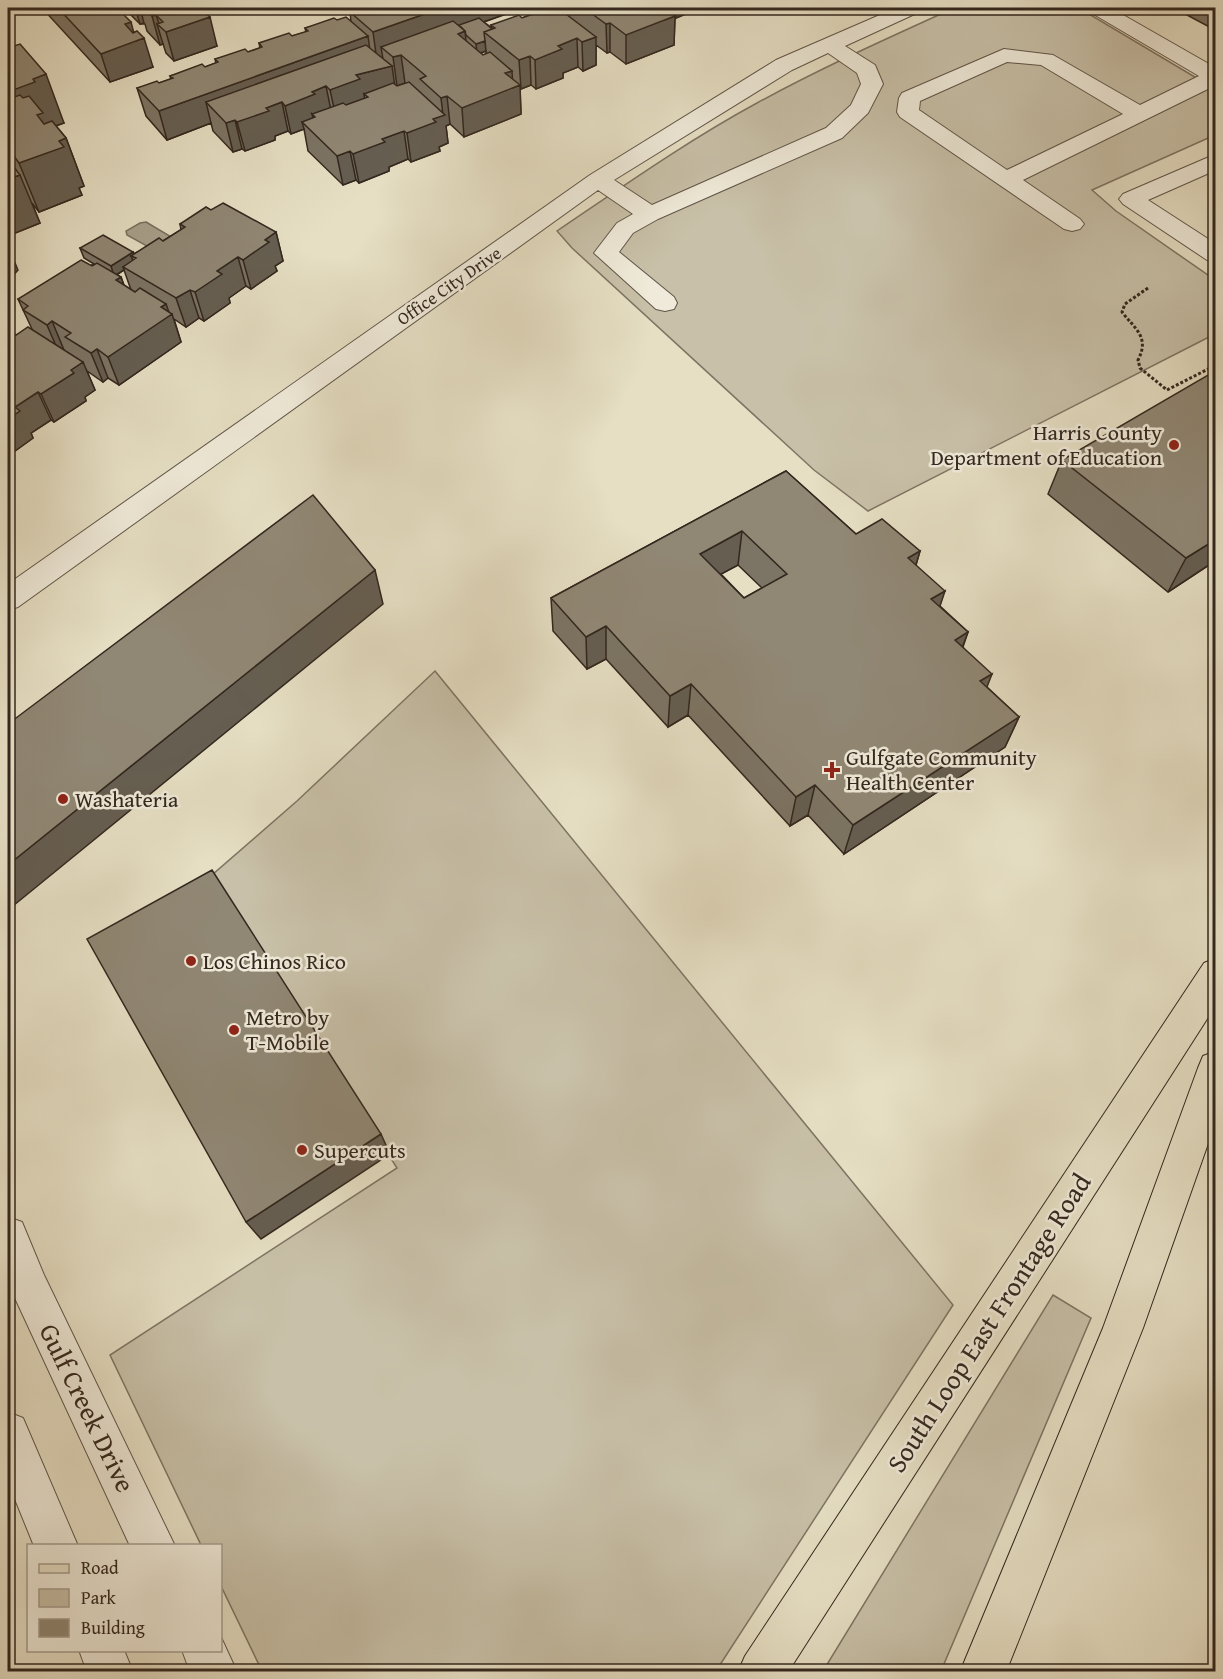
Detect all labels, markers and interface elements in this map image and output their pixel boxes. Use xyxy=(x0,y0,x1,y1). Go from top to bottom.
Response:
street label: Office City Drive xyxy=(391,239,507,332)
place label: Harris County Department of Education xyxy=(930,416,1163,473)
marker: Harris County Department of Education xyxy=(1167,438,1181,452)
place label: Gulfgate Community Health Center xyxy=(846,741,1037,798)
marker: Gulfgate Community Health Center xyxy=(823,761,841,779)
place label: Washateria xyxy=(75,783,179,815)
marker: Washateria xyxy=(56,792,70,806)
place label: Los Chinos Rico xyxy=(203,945,346,977)
marker: Los Chinos Rico xyxy=(184,954,198,968)
place label: Metro by T-Mobile xyxy=(246,1001,329,1058)
marker: Metro by T-Mobile xyxy=(227,1023,241,1037)
place label: Supercuts xyxy=(314,1134,406,1166)
marker: Supercuts xyxy=(295,1143,309,1157)
street label: South Loop East Frontage Road xyxy=(876,1164,1100,1480)
street label: Gulf Creek Drive xyxy=(30,1316,146,1499)
legend xyxy=(27,1544,222,1652)
text: Road xyxy=(81,1554,119,1581)
text: Park xyxy=(81,1584,117,1611)
text: Building xyxy=(81,1614,145,1641)

